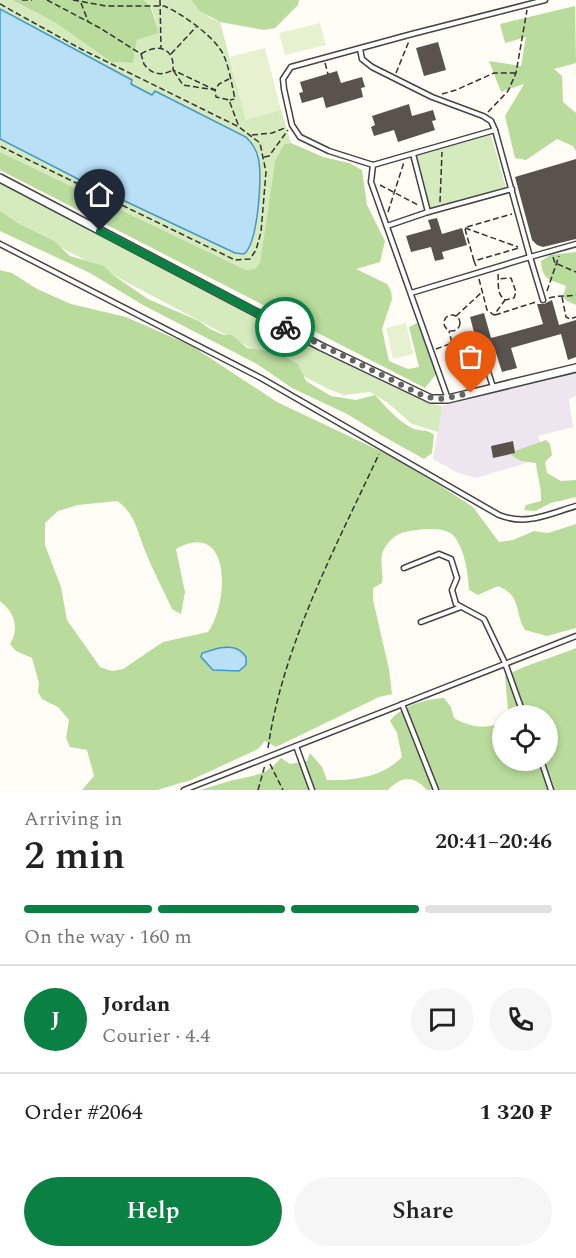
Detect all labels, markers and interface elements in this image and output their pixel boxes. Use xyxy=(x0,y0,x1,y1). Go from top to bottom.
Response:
pin xyxy=(74,169,125,231)
icon: home xyxy=(83,178,116,211)
courier xyxy=(255,297,315,357)
icon: bike xyxy=(269,311,302,344)
pin xyxy=(445,331,496,393)
icon: bag xyxy=(454,340,487,373)
map controls xyxy=(492,705,558,771)
button: locate xyxy=(492,705,558,771)
text: Arriving in xyxy=(24,804,122,834)
text: 20:41–20:46 xyxy=(435,825,552,858)
text: 2 min xyxy=(24,827,125,886)
text: On the way · 160 m xyxy=(24,922,192,952)
text: Jordan xyxy=(102,988,170,1021)
button: chat xyxy=(411,988,474,1051)
button: phone xyxy=(489,988,552,1051)
text: J xyxy=(51,1003,60,1036)
text: Courier · 4.4 xyxy=(102,1021,210,1051)
text: Order #2064 xyxy=(24,1096,143,1129)
text: 1 320 ₽ xyxy=(479,1096,552,1129)
button: Help xyxy=(24,1177,282,1246)
button: Share xyxy=(294,1177,552,1246)

